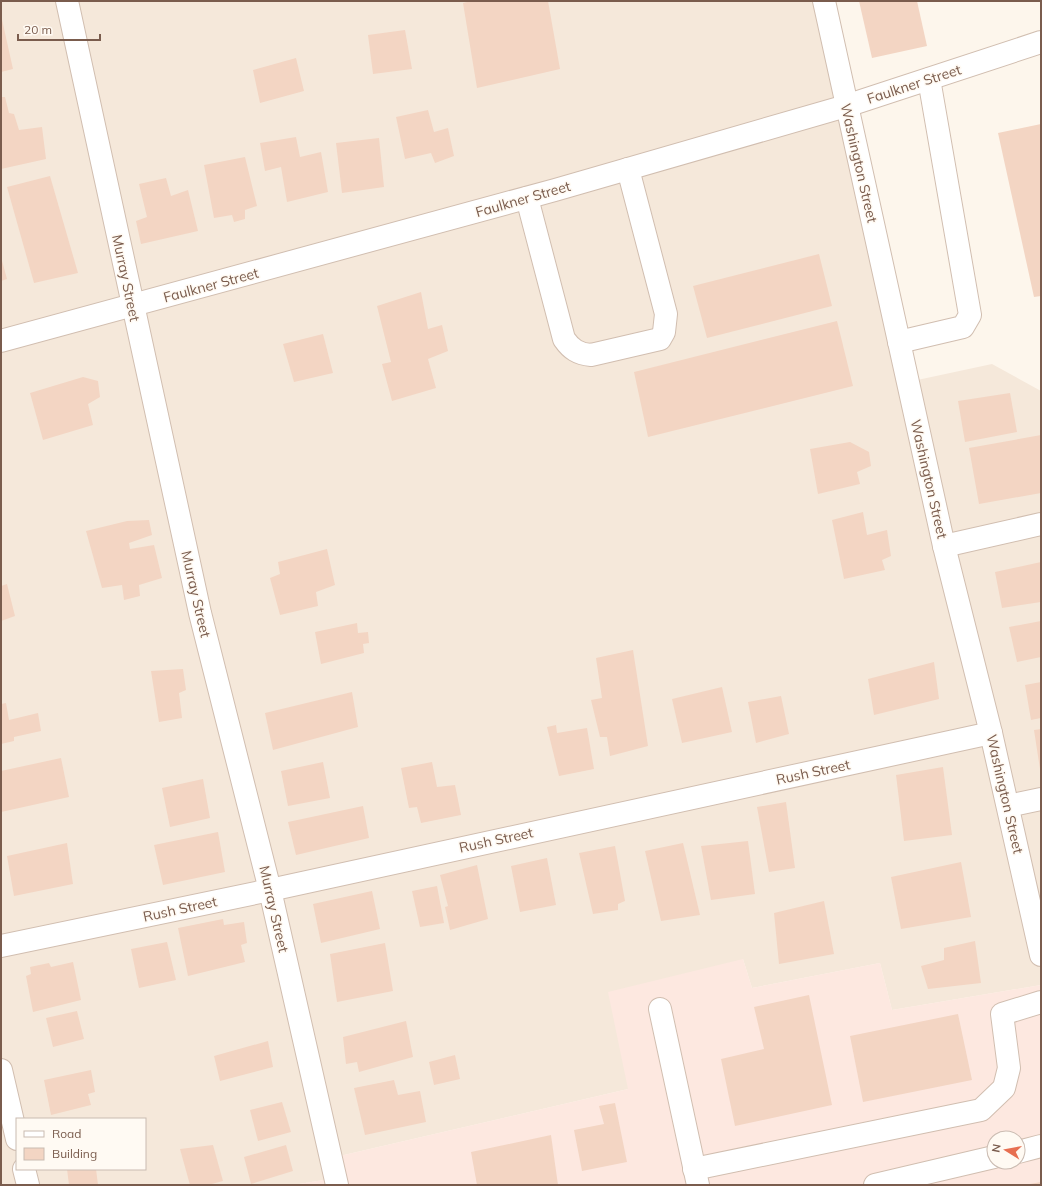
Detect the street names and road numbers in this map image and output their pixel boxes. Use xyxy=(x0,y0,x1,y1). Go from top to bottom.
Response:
street label: Faulkner Street xyxy=(865,60,963,108)
street label: Washington Street xyxy=(837,102,881,224)
street label: Faulkner Street xyxy=(473,177,573,221)
street label: Murray Street xyxy=(108,233,144,323)
street label: Faulkner Street xyxy=(161,264,261,306)
street label: Washington Street xyxy=(907,418,951,540)
street label: Murray Street xyxy=(177,549,215,639)
street label: Washington Street xyxy=(983,733,1027,855)
street label: Rush Street xyxy=(774,755,852,789)
street label: Rush Street xyxy=(457,823,535,857)
street label: Murray Street xyxy=(255,864,293,954)
street label: Rush Street xyxy=(141,892,219,926)

